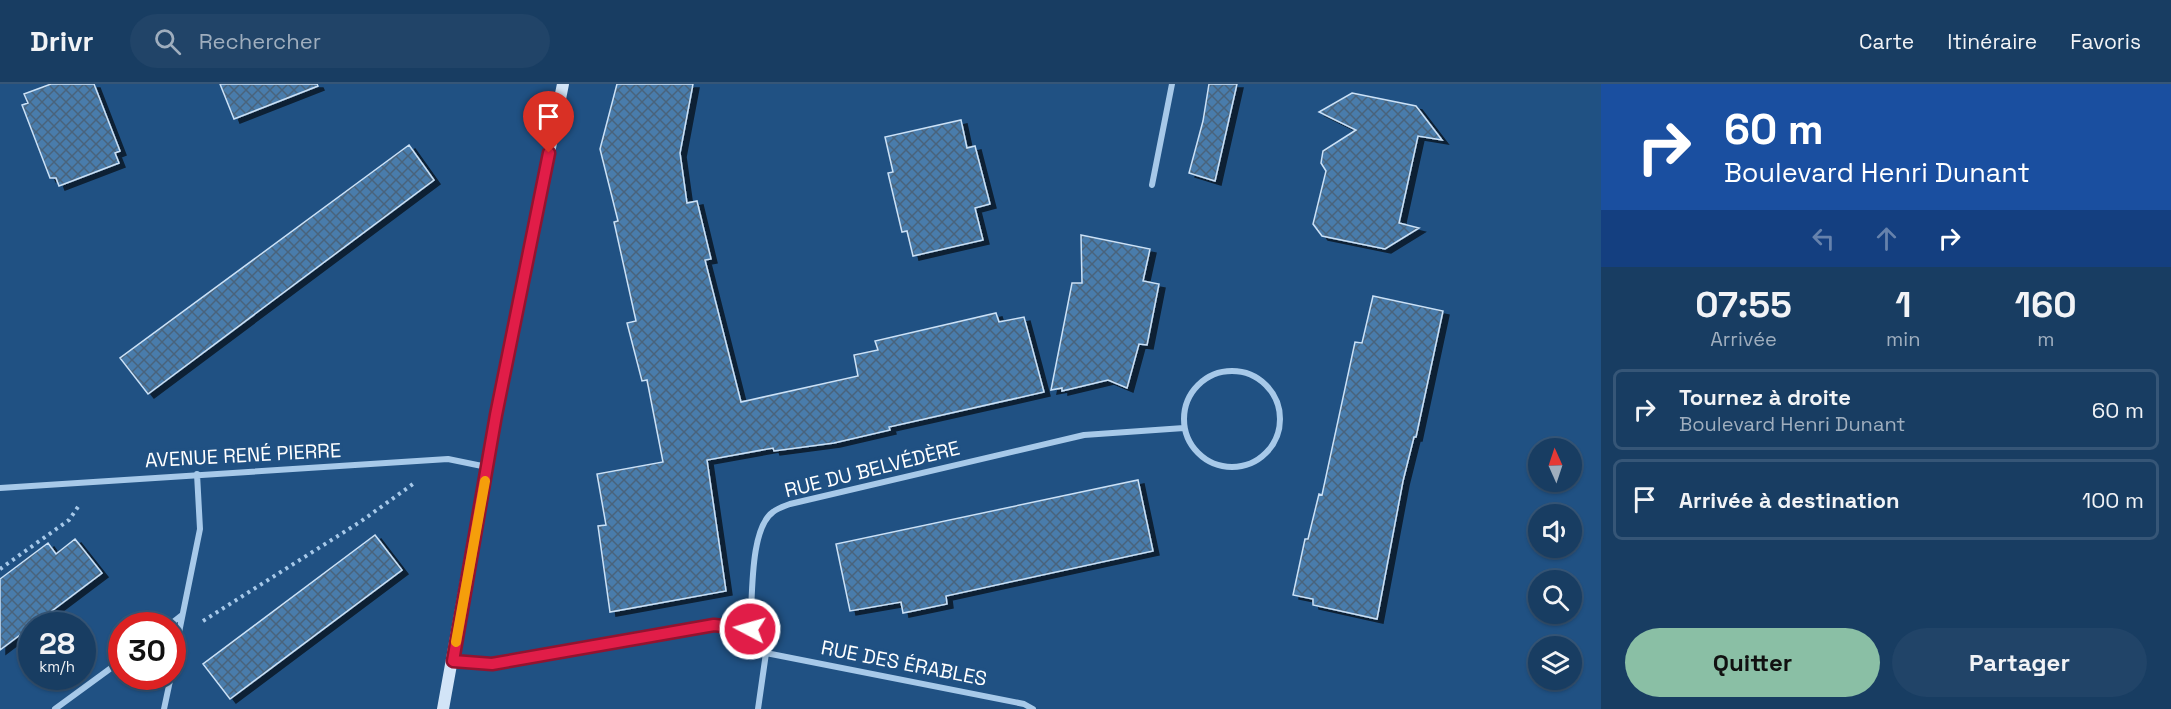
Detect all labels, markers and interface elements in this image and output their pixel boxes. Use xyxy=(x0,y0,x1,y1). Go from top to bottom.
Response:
search box xyxy=(130,14,550,68)
text: Drivr xyxy=(30,23,94,59)
icon: search xyxy=(151,25,184,58)
text: Rechercher xyxy=(199,27,321,55)
text: Carte xyxy=(1859,28,1914,55)
text: Itinéraire xyxy=(1947,28,2037,55)
text: Favoris xyxy=(2070,28,2141,55)
pin xyxy=(523,91,574,153)
icon: arrive xyxy=(532,100,565,133)
text: 60 m xyxy=(1724,103,1824,156)
icon: right xyxy=(1625,108,1703,186)
text: Boulevard Henri Dunant xyxy=(1724,155,2030,190)
icon: left xyxy=(1807,222,1840,255)
icon: ahead xyxy=(1870,222,1903,255)
icon: right xyxy=(1933,222,1966,255)
text: 07:55 xyxy=(1695,282,1792,328)
text: 1 xyxy=(1895,282,1911,328)
text: 160 xyxy=(2015,282,2077,328)
text: Arrivée xyxy=(1710,326,1777,352)
text: min xyxy=(1886,326,1920,352)
text: m xyxy=(2037,326,2054,352)
text: Tournez à droite xyxy=(1679,383,1851,411)
icon: right xyxy=(1628,393,1661,426)
text: 60 m xyxy=(2092,396,2144,424)
text: Boulevard Henri Dunant xyxy=(1679,411,1906,437)
street label: RUE DU BELVÉDÈRE xyxy=(782,435,962,503)
street label: AVENUE RENÉ PIERRE xyxy=(144,437,342,473)
north arrow xyxy=(1528,438,1582,492)
map controls xyxy=(1528,438,1582,690)
icon: arrive xyxy=(1628,483,1661,516)
text: Arrivée à destination xyxy=(1679,486,1900,514)
text: 100 m xyxy=(2082,486,2144,514)
button: sound xyxy=(1528,504,1582,558)
button: search xyxy=(1528,570,1582,624)
position arrow xyxy=(718,597,782,661)
speed limit sign: 30 xyxy=(108,612,186,690)
text: 28 xyxy=(39,624,75,663)
button: Quitter xyxy=(1625,628,1880,697)
button: Partager xyxy=(1892,628,2147,697)
street label: RUE DES ÉRABLES xyxy=(819,634,989,692)
button: layers xyxy=(1528,636,1582,690)
text: km/h xyxy=(39,657,75,676)

